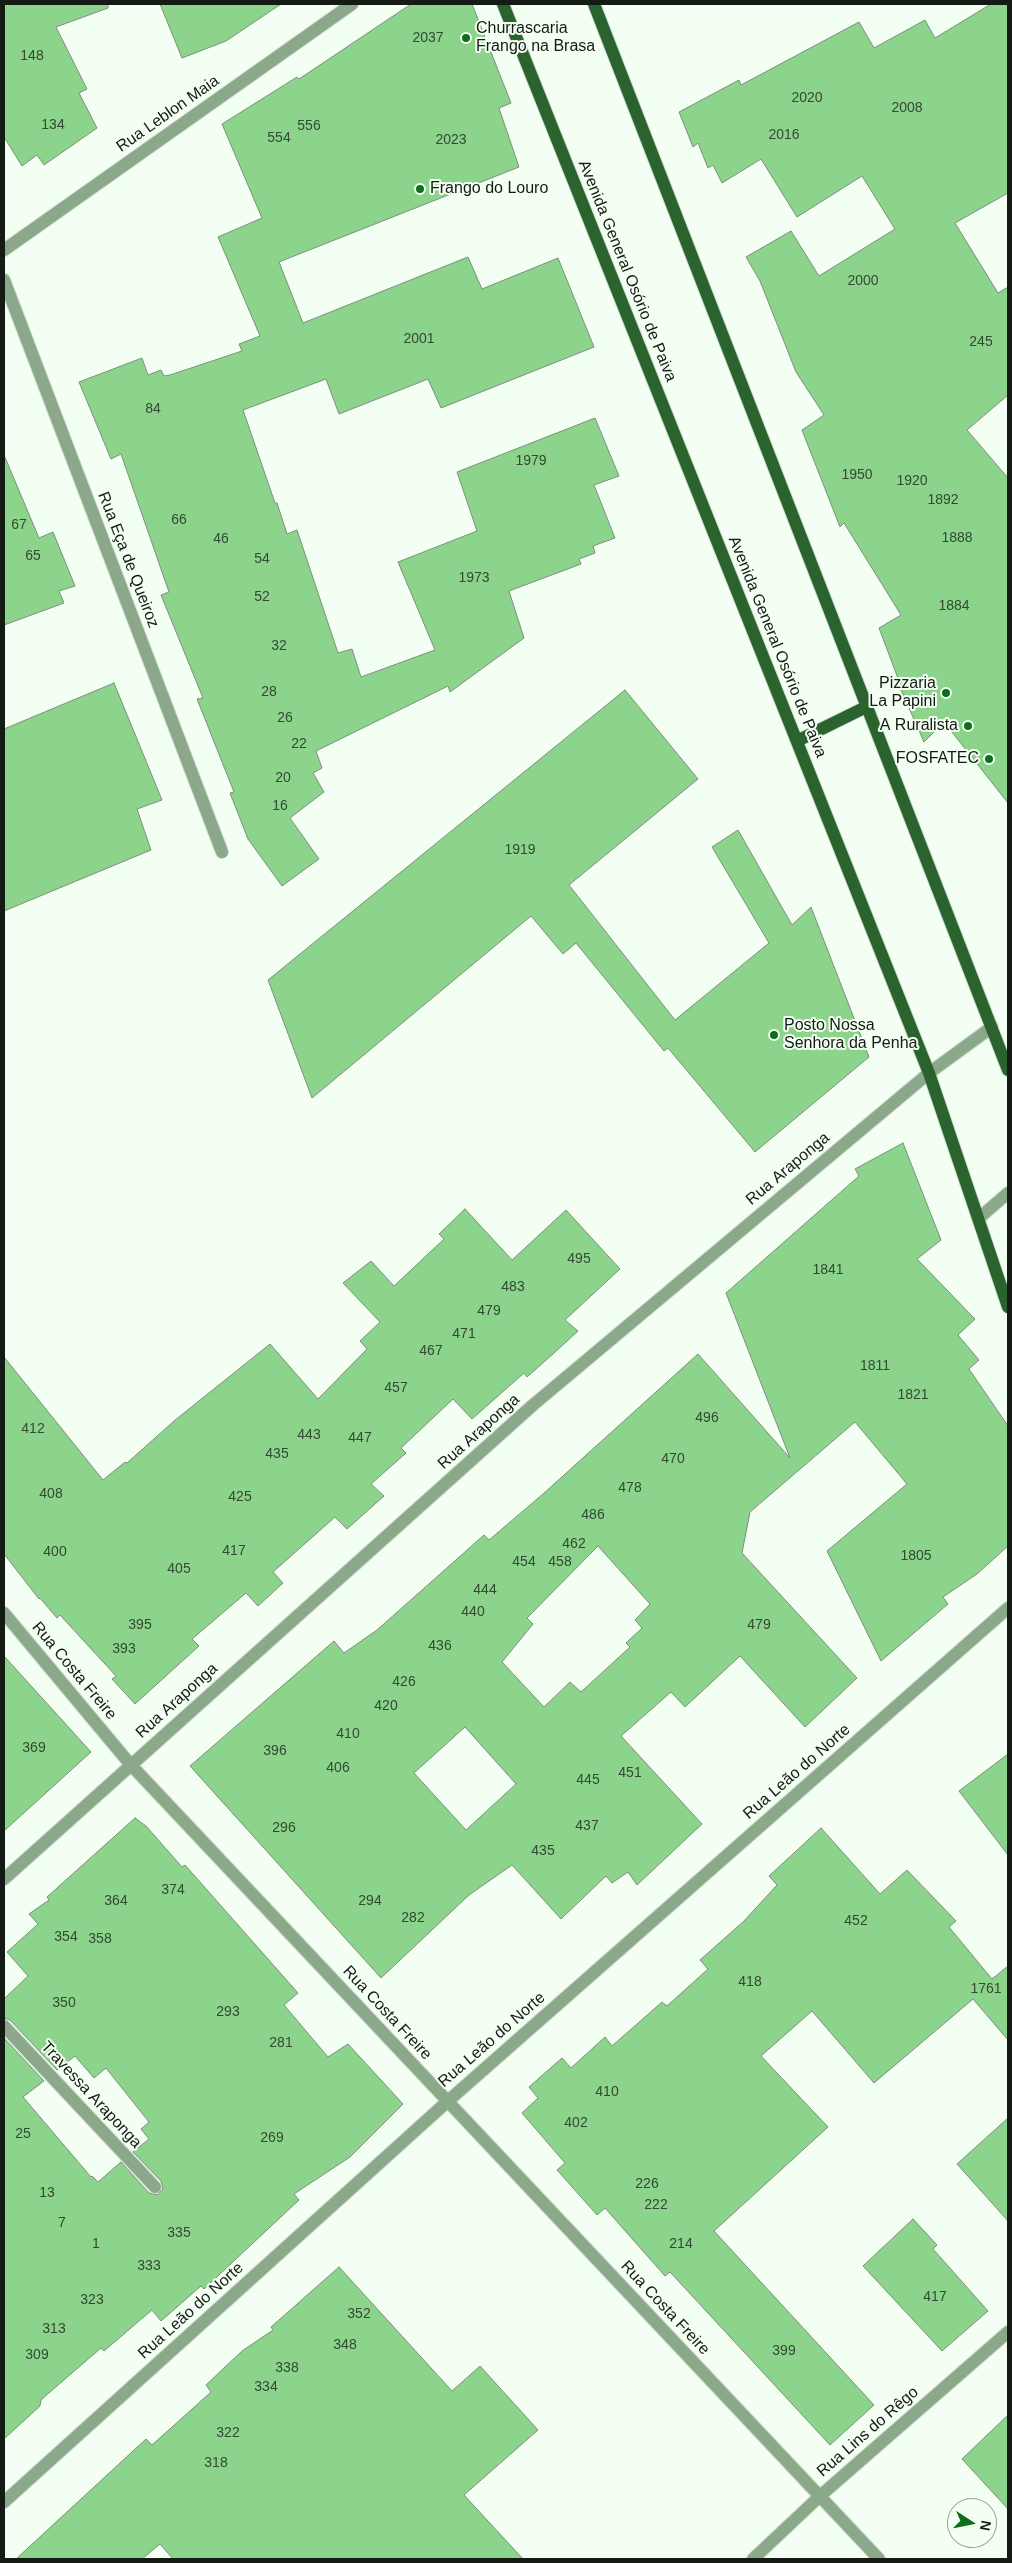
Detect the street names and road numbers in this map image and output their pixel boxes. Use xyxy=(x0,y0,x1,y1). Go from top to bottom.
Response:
street label: Rua Leblon Maia xyxy=(113,71,223,157)
street label: Avenida General Osório de Paiva xyxy=(574,157,680,385)
street label: Rua Eça de Queiroz xyxy=(93,489,163,631)
street label: Avenida General Osório de Paiva xyxy=(724,533,830,761)
street label: Rua Araponga xyxy=(742,1128,834,1210)
street label: Rua Araponga xyxy=(434,1390,524,1474)
street label: Rua Costa Freire xyxy=(27,1618,121,1724)
street label: Rua Araponga xyxy=(132,1659,222,1743)
street label: Rua Leão do Norte xyxy=(740,1720,854,1824)
street label: Rua Costa Freire xyxy=(338,1962,436,2064)
street label: Rua Leão do Norte xyxy=(435,1988,549,2092)
street label: Travessa Araponga xyxy=(37,2038,145,2152)
street label: Rua Costa Freire xyxy=(616,2257,714,2359)
street label: Rua Leão do Norte xyxy=(134,2259,248,2363)
street label: Rua Lins do Rêgo xyxy=(813,2383,923,2481)

